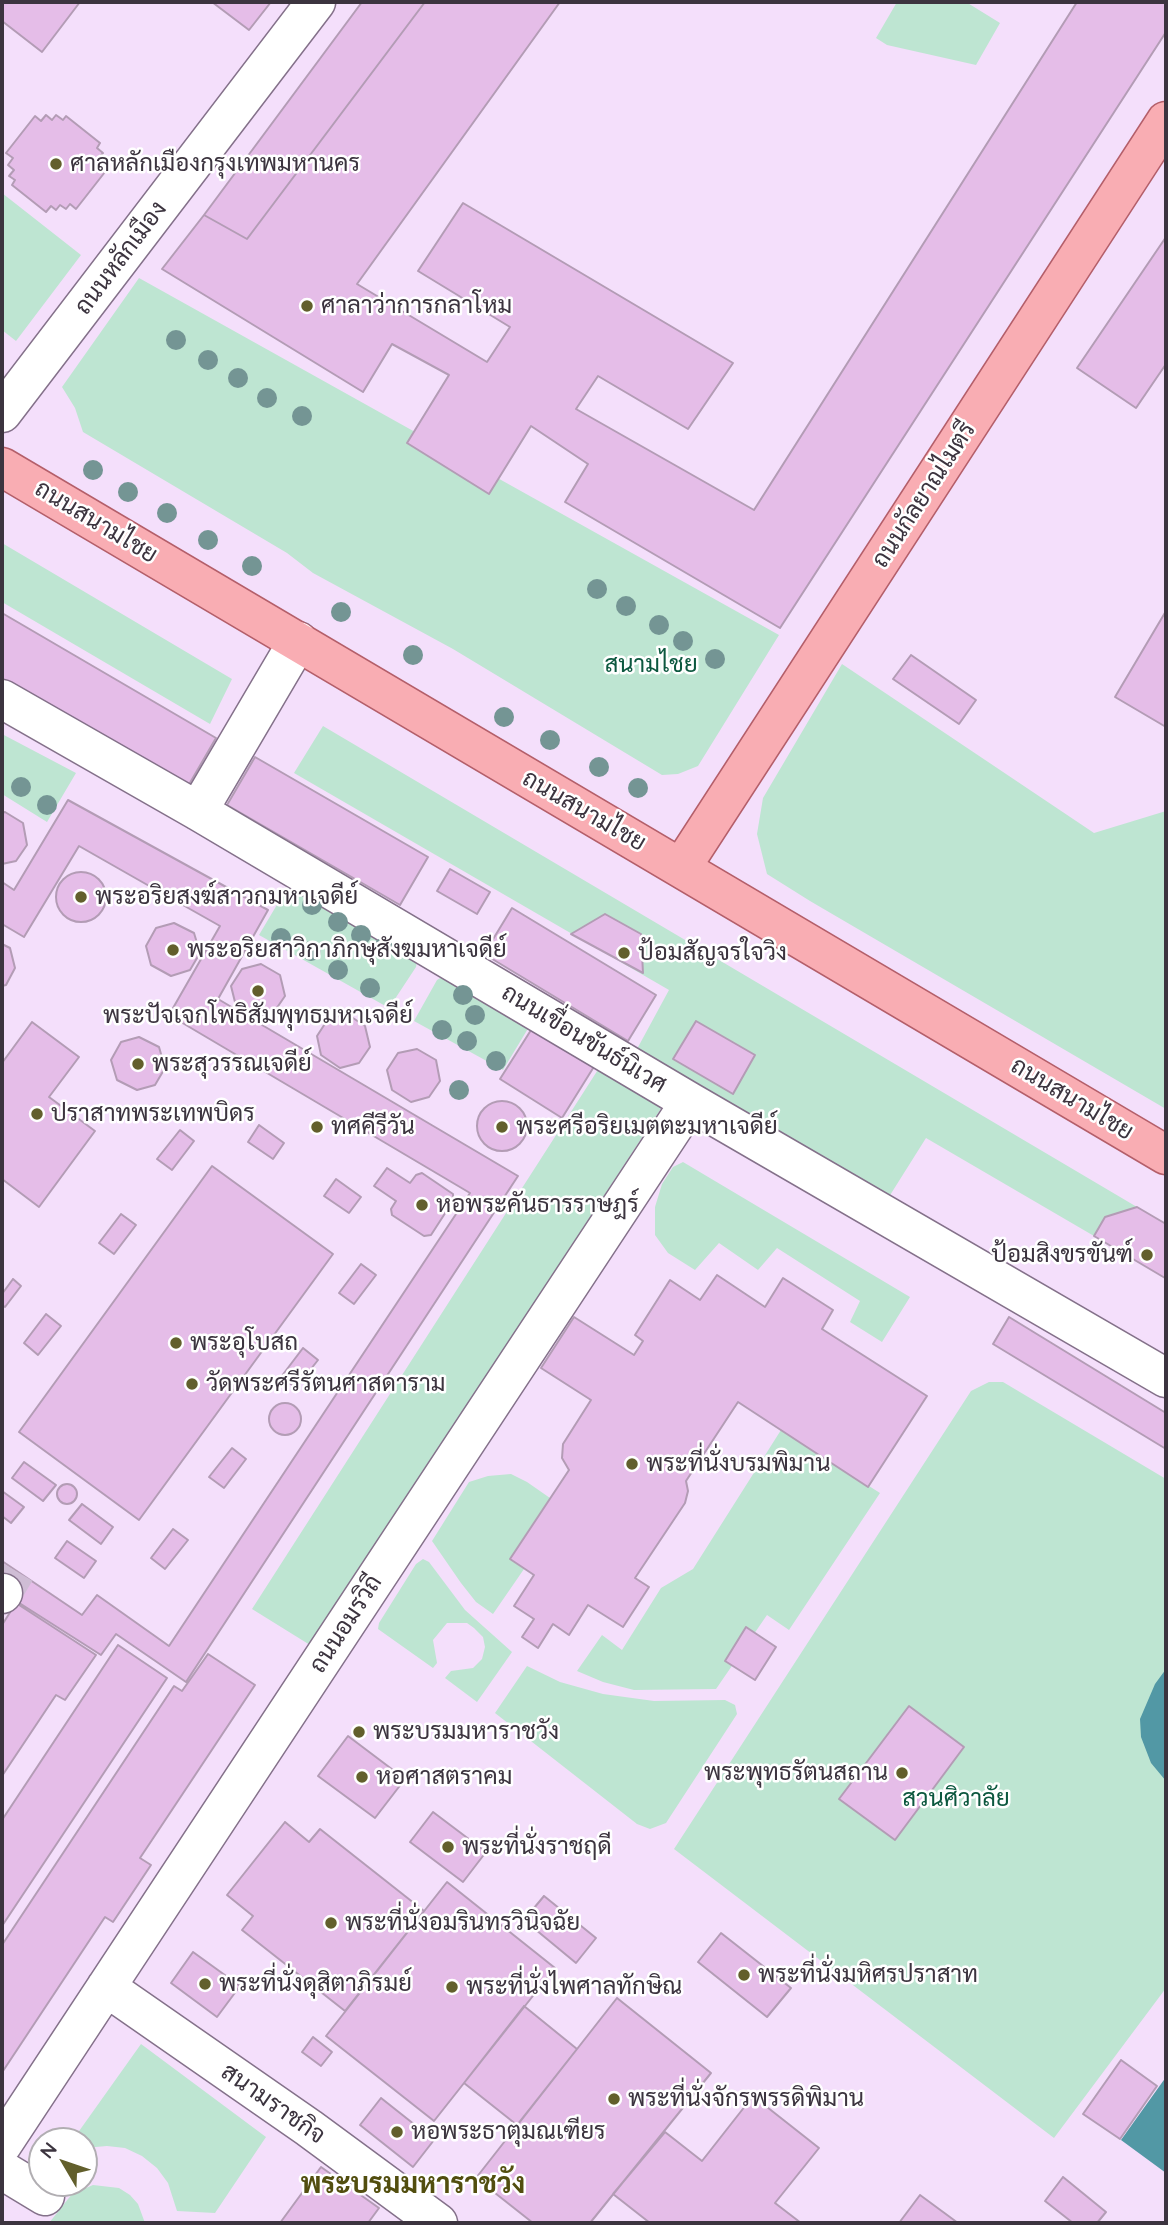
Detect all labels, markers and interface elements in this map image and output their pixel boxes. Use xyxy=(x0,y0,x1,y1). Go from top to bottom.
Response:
place label: ศาลหลักเมืองกรุงเทพมหานคร xyxy=(70,150,360,178)
marker: ศาลหลักเมืองกรุงเทพมหานคร xyxy=(48,156,64,172)
street label: ถนนหลักเมือง xyxy=(69,196,173,320)
place label: ศาลาว่าการกลาโหม xyxy=(321,292,512,320)
marker: ศาลาว่าการกลาโหม xyxy=(299,298,315,314)
street label: ถนนกัลยาณไมตรี xyxy=(866,417,982,573)
street label: ถนนสนามไชย xyxy=(30,474,162,570)
park label: สนามไชย xyxy=(604,651,698,679)
street label: ถนนสนามไชย xyxy=(517,764,651,858)
place label: พระอริยสงฆ์สาวกมหาเจดีย์ xyxy=(95,883,358,911)
marker: พระอริยสงฆ์สาวกมหาเจดีย์ xyxy=(73,889,89,905)
place label: พระอริยสาวิกาภิกษุสังฆมหาเจดีย์ xyxy=(187,936,507,964)
place label: ป้อมสัญจรใจวิง xyxy=(638,939,787,967)
marker: พระอริยสาวิกาภิกษุสังฆมหาเจดีย์ xyxy=(165,942,181,958)
marker: ป้อมสัญจรใจวิง xyxy=(616,945,632,961)
street label: ถนนเขื่อนขันธ์นิเวศ xyxy=(496,978,672,1100)
marker: พระปัจเจกโพธิสัมพุทธมหาเจดีย์ xyxy=(250,983,266,999)
place label: พระปัจเจกโพธิสัมพุทธมหาเจดีย์ xyxy=(103,1002,413,1030)
place label: พระสุวรรณเจดีย์ xyxy=(152,1050,312,1078)
street label: ถนนสนามไชย xyxy=(1006,1051,1138,1147)
marker: พระสุวรรณเจดีย์ xyxy=(130,1056,146,1072)
place label: ปราสาทพระเทพบิดร xyxy=(51,1100,255,1128)
marker: ปราสาทพระเทพบิดร xyxy=(29,1106,45,1122)
place label: ทศคีรีวัน xyxy=(331,1113,415,1141)
place label: พระศรีอริยเมตตะมหาเจดีย์ xyxy=(516,1113,778,1141)
marker: ทศคีรีวัน xyxy=(309,1119,325,1135)
marker: พระศรีอริยเมตตะมหาเจดีย์ xyxy=(494,1119,510,1135)
place label: หอพระคันธารราษฎร์ xyxy=(436,1191,639,1219)
marker: หอพระคันธารราษฎร์ xyxy=(414,1197,430,1213)
place label: ป้อมสิงขรขันฑ์ xyxy=(991,1241,1133,1269)
marker: ป้อมสิงขรขันฑ์ xyxy=(1139,1247,1155,1263)
place label: พระอุโบสถ xyxy=(190,1329,298,1357)
marker: พระอุโบสถ xyxy=(168,1335,184,1351)
place label: วัดพระศรีรัตนศาสดาราม xyxy=(206,1370,446,1398)
marker: วัดพระศรีรัตนศาสดาราม xyxy=(184,1376,200,1392)
place label: พระที่นั่งบรมพิมาน xyxy=(646,1450,830,1478)
marker: พระที่นั่งบรมพิมาน xyxy=(624,1456,640,1472)
street label: ถนนอมรวิถี xyxy=(304,1570,388,1678)
place label: พระบรมมหาราชวัง xyxy=(373,1718,559,1746)
marker: พระบรมมหาราชวัง xyxy=(351,1724,367,1740)
place label: พระพุทธรัตนสถาน xyxy=(704,1759,888,1787)
place label: หอศาสตราคม xyxy=(376,1763,512,1791)
marker: พระพุทธรัตนสถาน xyxy=(894,1765,910,1781)
marker: หอศาสตราคม xyxy=(354,1769,370,1785)
park label: สวนศิวาลัย xyxy=(902,1785,1010,1813)
place label: พระที่นั่งราชฤดี xyxy=(462,1833,612,1861)
marker: พระที่นั่งราชฤดี xyxy=(440,1839,456,1855)
place label: พระที่นั่งอมรินทรวินิจฉัย xyxy=(345,1909,580,1937)
marker: พระที่นั่งอมรินทรวินิจฉัย xyxy=(323,1915,339,1931)
place label: พระที่นั่งมหิศรปราสาท xyxy=(758,1961,978,1989)
marker: พระที่นั่งมหิศรปราสาท xyxy=(736,1967,752,1983)
place label: พระที่นั่งดุสิตาภิรมย์ xyxy=(219,1970,412,1998)
place label: พระที่นั่งไพศาลทักษิณ xyxy=(466,1973,682,2001)
marker: พระที่นั่งดุสิตาภิรมย์ xyxy=(197,1976,213,1992)
marker: พระที่นั่งไพศาลทักษิณ xyxy=(444,1979,460,1995)
street label: สนามราชกิจ xyxy=(215,2058,331,2150)
place label: พระที่นั่งจักรพรรดิพิมาน xyxy=(628,2085,864,2113)
marker: พระที่นั่งจักรพรรดิพิมาน xyxy=(606,2091,622,2107)
place label: หอพระธาตุมณเฑียร xyxy=(411,2118,606,2146)
marker: หอพระธาตุมณเฑียร xyxy=(389,2124,405,2140)
north arrow xyxy=(28,2127,98,2197)
text: N xyxy=(35,2137,62,2163)
district label: พระบรมมหาราชวัง xyxy=(301,2168,525,2202)

